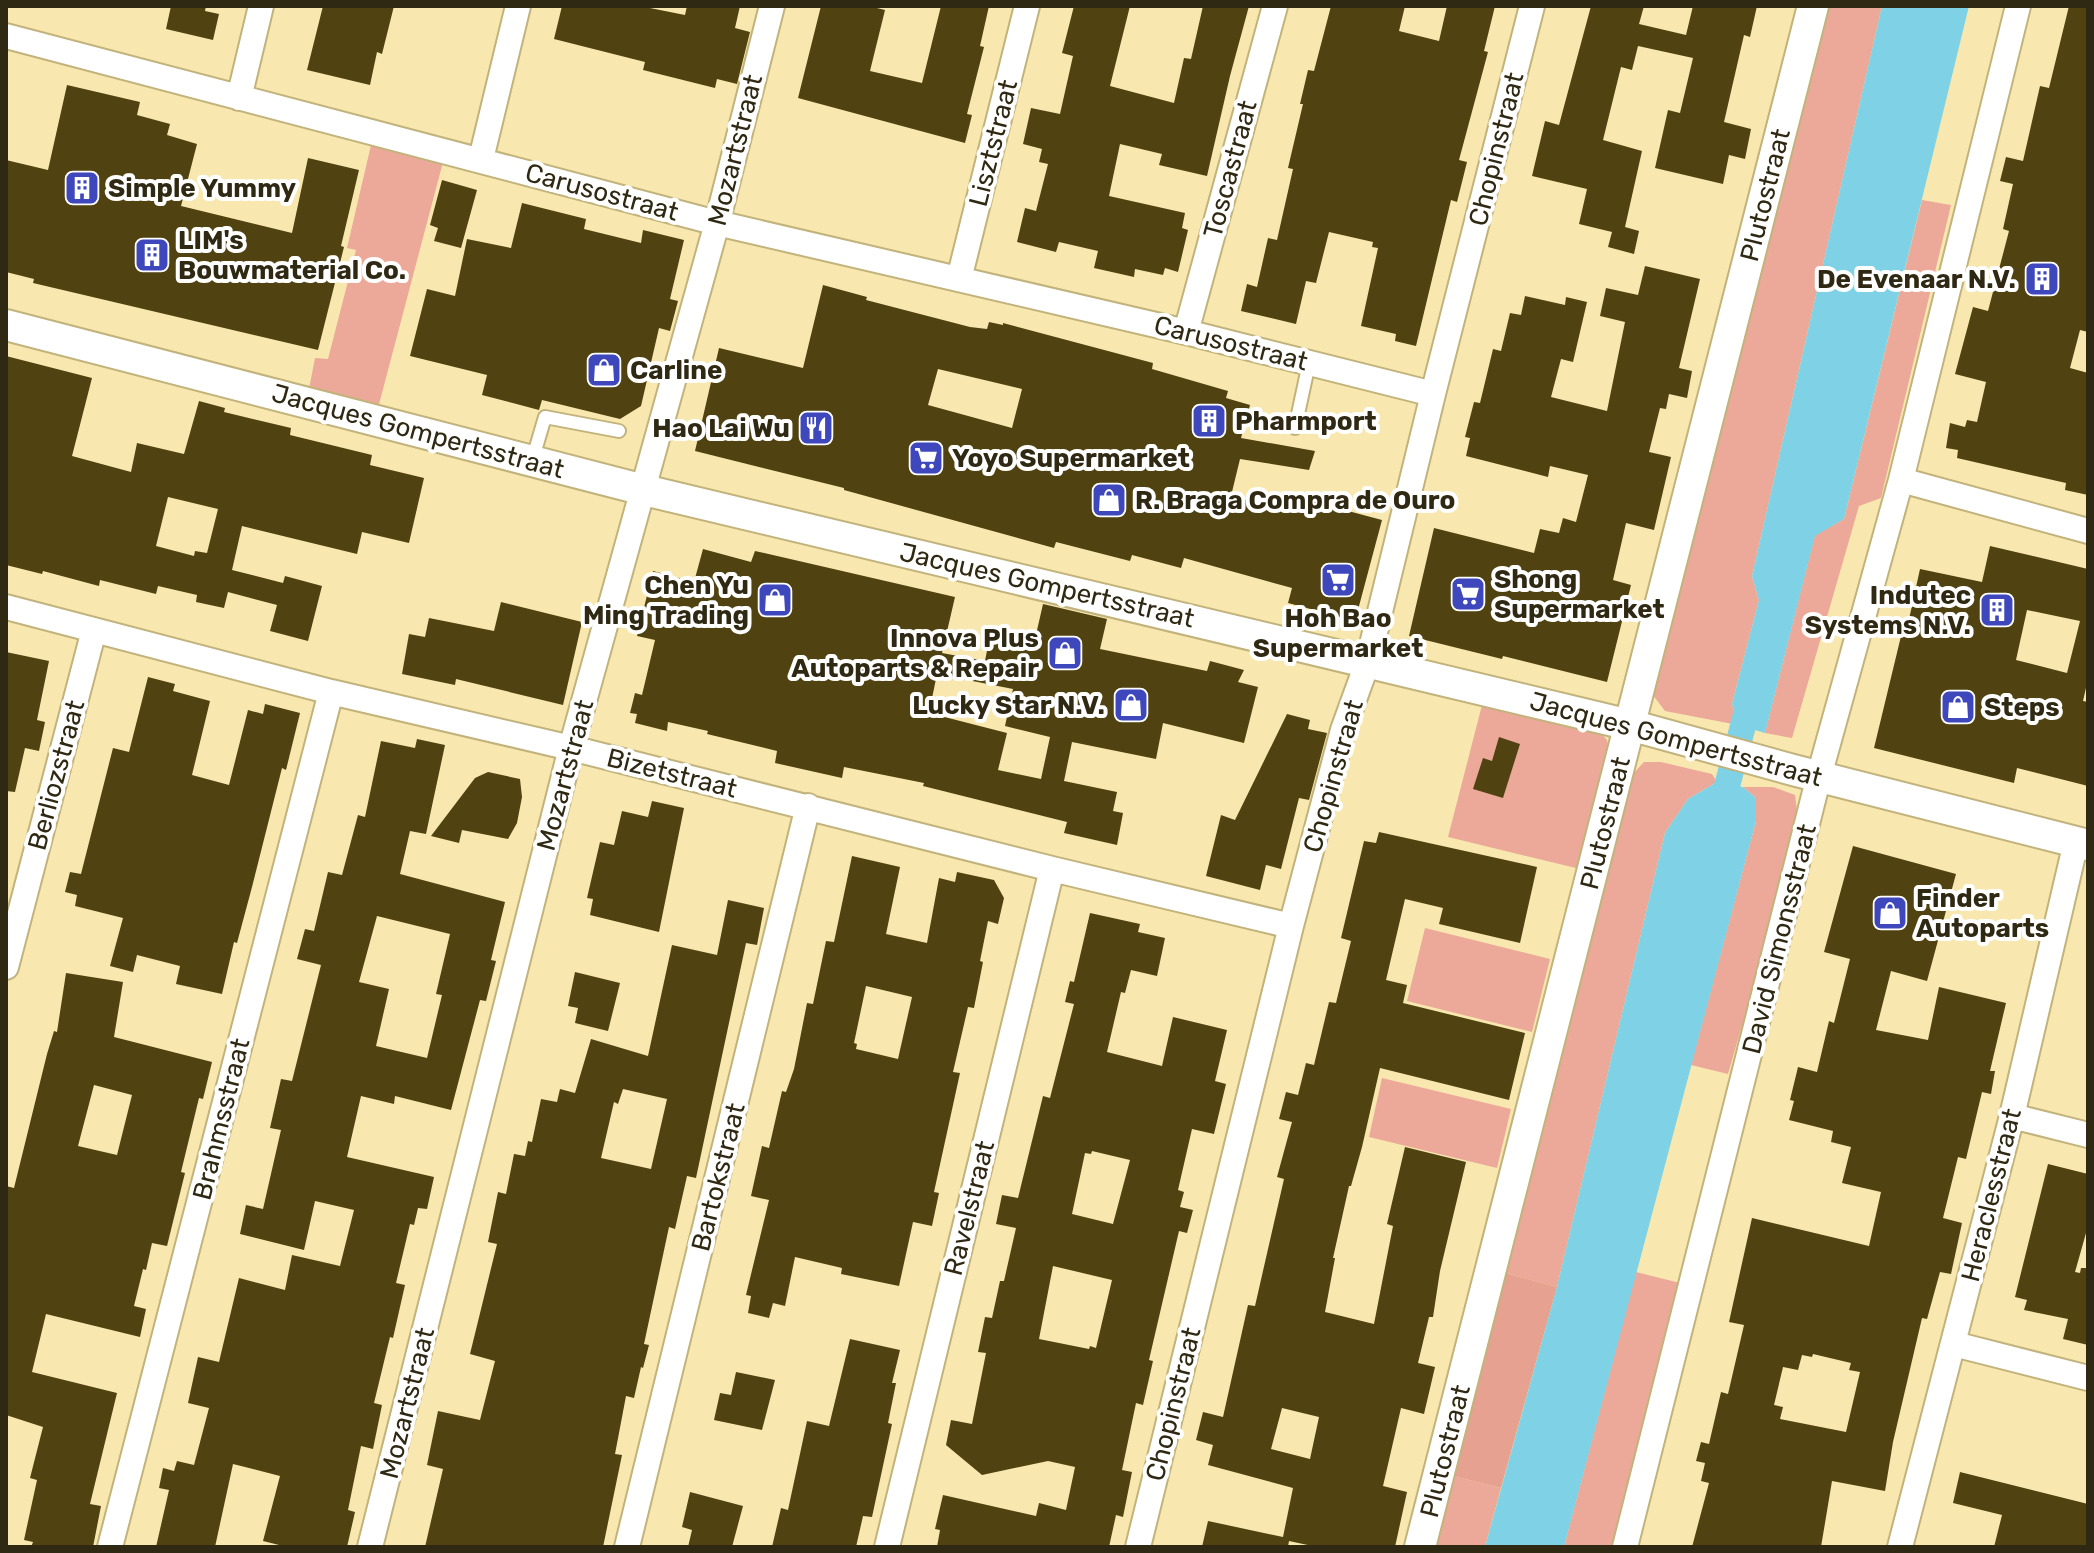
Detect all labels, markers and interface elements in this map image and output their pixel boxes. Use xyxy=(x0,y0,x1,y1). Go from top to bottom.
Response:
street label: Chopinstraat xyxy=(1462,69,1531,229)
street label: Mozartstraat xyxy=(702,71,769,229)
street label: Lisztstraat xyxy=(963,77,1024,210)
street label: Toscastraat xyxy=(1197,97,1264,241)
street label: Plutostraat xyxy=(1734,126,1797,265)
street label: Carusostraat xyxy=(522,157,682,228)
building icon: Simple Yummy xyxy=(63,169,101,207)
place label: Simple Yummy xyxy=(108,173,296,204)
place label: LIM's Bouwmaterial Co. xyxy=(178,225,406,286)
building icon: LIM's Bouwmaterial Co. xyxy=(133,236,171,274)
building icon: De Evenaar N.V. xyxy=(2023,260,2061,298)
place label: De Evenaar N.V. xyxy=(1817,264,2016,295)
street label: Carusostraat xyxy=(1151,309,1311,378)
shop icon: Carline xyxy=(585,351,623,389)
place label: Carline xyxy=(630,355,722,386)
street label: Jacques Gompertsstraat xyxy=(268,378,567,485)
building icon: Pharmport xyxy=(1190,402,1228,440)
place label: Pharmport xyxy=(1235,406,1377,437)
restaurant icon: Hao Lai Wu xyxy=(797,409,835,447)
place label: Hao Lai Wu xyxy=(652,413,790,444)
supermarket icon: Yoyo Supermarket xyxy=(907,439,945,477)
place label: Yoyo Supermarket xyxy=(952,443,1190,474)
shop icon: R. Braga Compra de Ouro xyxy=(1090,481,1128,519)
place label: R. Braga Compra de Ouro xyxy=(1135,485,1455,516)
street label: Jacques Gompertsstraat xyxy=(897,536,1197,634)
supermarket icon: Hoh Bao Supermarket xyxy=(1319,561,1357,599)
place label: Shong Supermarket xyxy=(1494,564,1665,625)
place label: Chen Yu Ming Trading xyxy=(583,570,749,631)
supermarket icon: Shong Supermarket xyxy=(1449,575,1487,613)
place label: Indutec Systems N.V. xyxy=(1805,580,1971,641)
shop icon: Chen Yu Ming Trading xyxy=(756,581,794,619)
building icon: Indutec Systems N.V. xyxy=(1978,591,2016,629)
place label: Hoh Bao Supermarket xyxy=(1253,603,1423,664)
place label: Innova Plus Autoparts & Repair xyxy=(791,623,1039,684)
shop icon: Innova Plus Autoparts & Repair xyxy=(1046,634,1084,672)
shop icon: Lucky Star N.V. xyxy=(1112,686,1150,724)
street label: Jacques Gompertsstraat xyxy=(1526,686,1825,793)
shop icon: Steps xyxy=(1939,688,1977,726)
place label: Lucky Star N.V. xyxy=(912,690,1105,721)
place label: Steps xyxy=(1984,692,2060,723)
street label: Mozartstraat xyxy=(530,696,600,854)
street label: Chopinstraat xyxy=(1297,696,1370,856)
street label: Berliozstraat xyxy=(22,697,91,854)
street label: Bizetstraat xyxy=(604,742,740,805)
street label: Plutostraat xyxy=(1574,754,1637,893)
street label: David Simonsstraat xyxy=(1736,821,1823,1057)
place label: Finder Autoparts xyxy=(1916,883,2049,944)
shop icon: Finder Autoparts xyxy=(1871,894,1909,932)
street label: Brahmsstraat xyxy=(186,1035,257,1203)
street label: Bartokstraat xyxy=(685,1100,752,1254)
street label: Heraclesstraat xyxy=(1955,1105,2028,1285)
street label: Ravelstraat xyxy=(938,1138,1001,1279)
street label: Mozartstraat xyxy=(374,1324,441,1482)
street label: Chopinstraat xyxy=(1139,1324,1208,1484)
street label: Plutostraat xyxy=(1414,1382,1477,1521)

